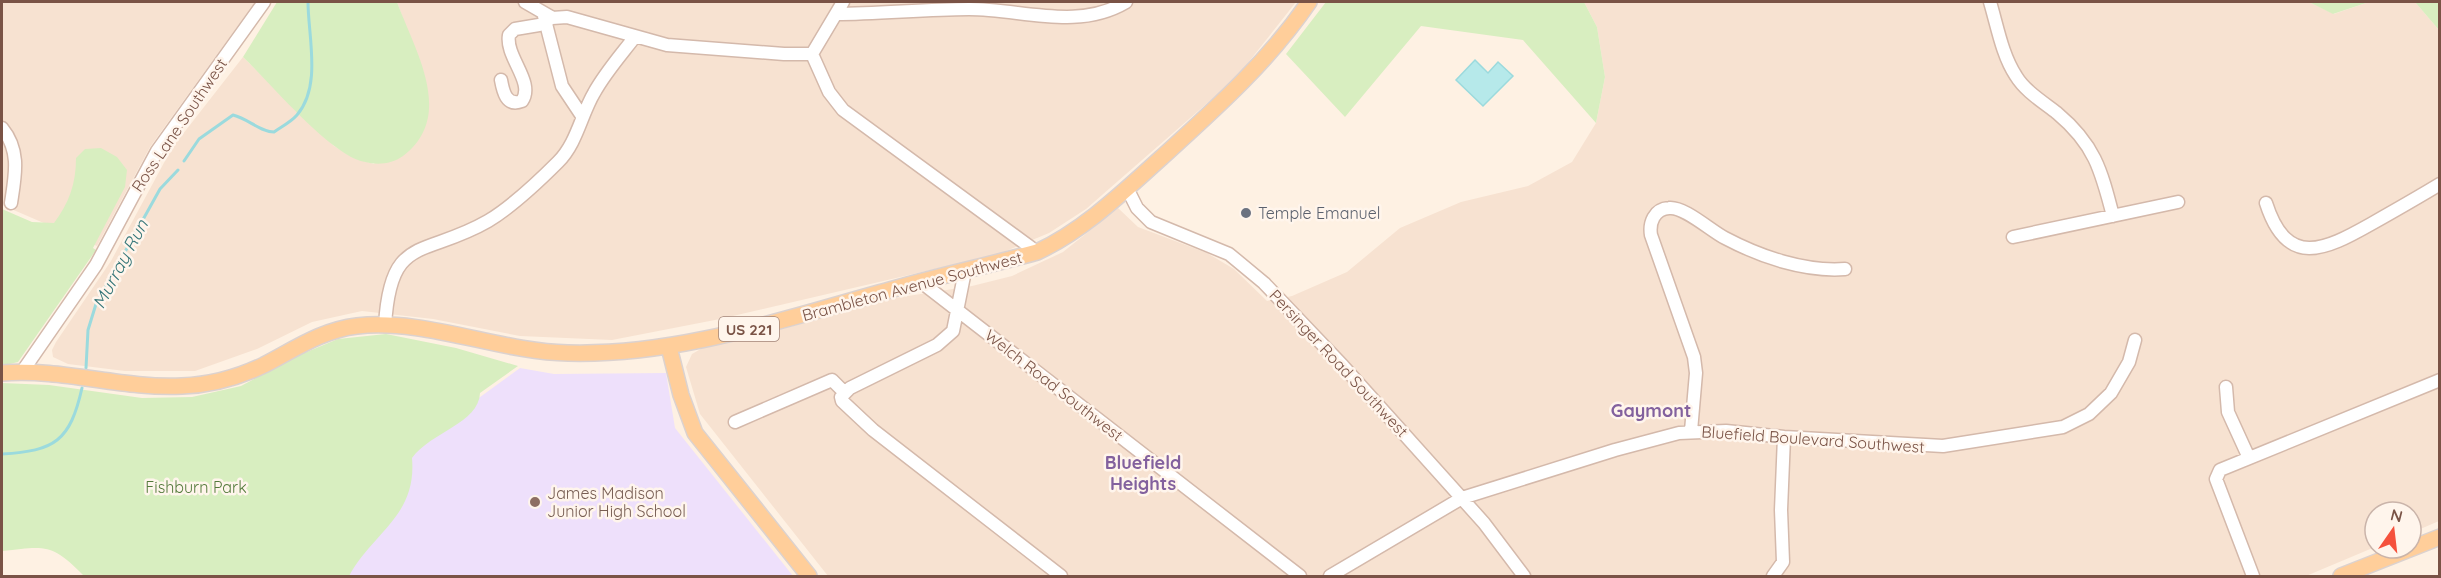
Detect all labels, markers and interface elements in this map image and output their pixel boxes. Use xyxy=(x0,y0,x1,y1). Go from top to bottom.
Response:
street label: Ross Lane Southwest xyxy=(127,54,231,196)
place label: Temple Emanuel xyxy=(1258,203,1380,223)
marker: Temple Emanuel xyxy=(1239,206,1253,220)
water label: Murray Run xyxy=(87,215,153,312)
street label: Brambleton Avenue Southwest xyxy=(800,247,1024,325)
street label: Persinger Road Southwest xyxy=(1265,285,1413,441)
road number: US 221 xyxy=(719,317,779,341)
street label: Welch Road Southwest xyxy=(981,325,1127,445)
district label: Gaymont xyxy=(1611,399,1691,422)
street label: Bluefield Boulevard Southwest xyxy=(1701,421,1925,457)
district label: Bluefield Heights xyxy=(1105,451,1181,495)
park label: Fishburn Park xyxy=(145,477,247,497)
place label: James Madison Junior High School xyxy=(547,483,686,521)
marker: James Madison Junior High School xyxy=(528,495,542,509)
north arrow xyxy=(2363,500,2423,560)
text: N xyxy=(2389,504,2405,527)

